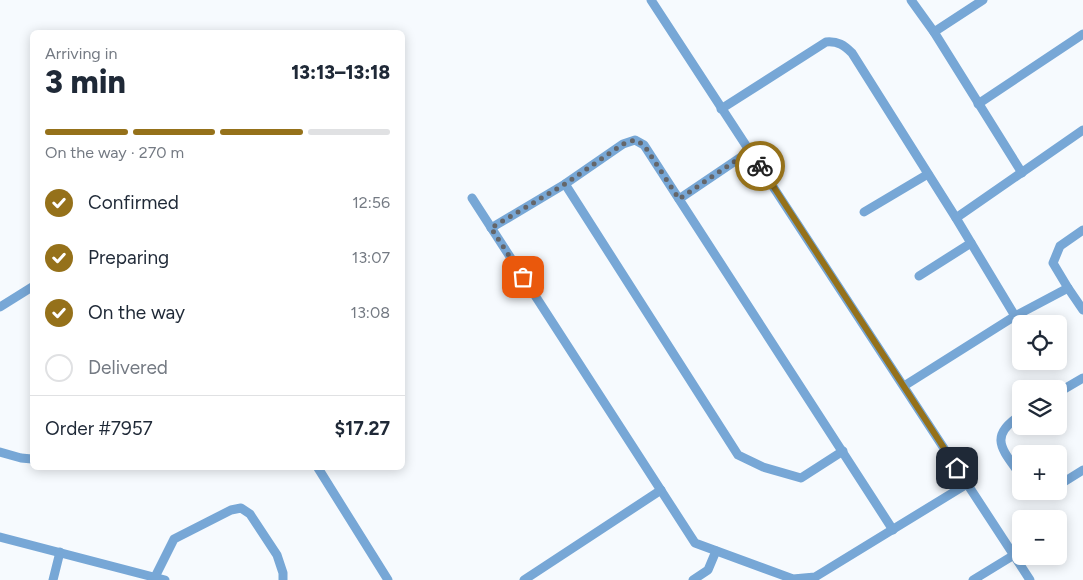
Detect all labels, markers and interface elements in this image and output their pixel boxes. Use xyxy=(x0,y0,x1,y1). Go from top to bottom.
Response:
text: Arriving in xyxy=(45,44,117,63)
text: 13:13–13:18 xyxy=(291,61,390,84)
text: 3 min xyxy=(45,63,126,101)
courier xyxy=(735,141,785,191)
text: On the way · 270 m xyxy=(45,143,184,162)
icon: bike xyxy=(746,152,774,180)
icon: check xyxy=(45,189,73,217)
text: Confirmed xyxy=(88,191,179,214)
text: 12:56 xyxy=(352,193,390,212)
icon: check xyxy=(45,244,73,272)
text: Preparing xyxy=(88,246,169,269)
text: 13:07 xyxy=(352,248,390,267)
pin xyxy=(502,256,544,298)
icon: bag xyxy=(509,263,537,291)
icon: check xyxy=(45,299,73,327)
text: On the way xyxy=(88,301,185,324)
text: 13:08 xyxy=(351,303,390,322)
map controls xyxy=(1012,315,1067,565)
button: locate xyxy=(1012,315,1067,370)
text: Delivered xyxy=(88,356,168,379)
button: layers xyxy=(1012,380,1067,435)
text: Order #7957 xyxy=(45,417,153,440)
text: $17.27 xyxy=(335,417,390,440)
button: + xyxy=(1012,445,1067,500)
pin xyxy=(936,447,978,489)
icon: home xyxy=(943,454,971,482)
button: − xyxy=(1012,510,1067,565)

